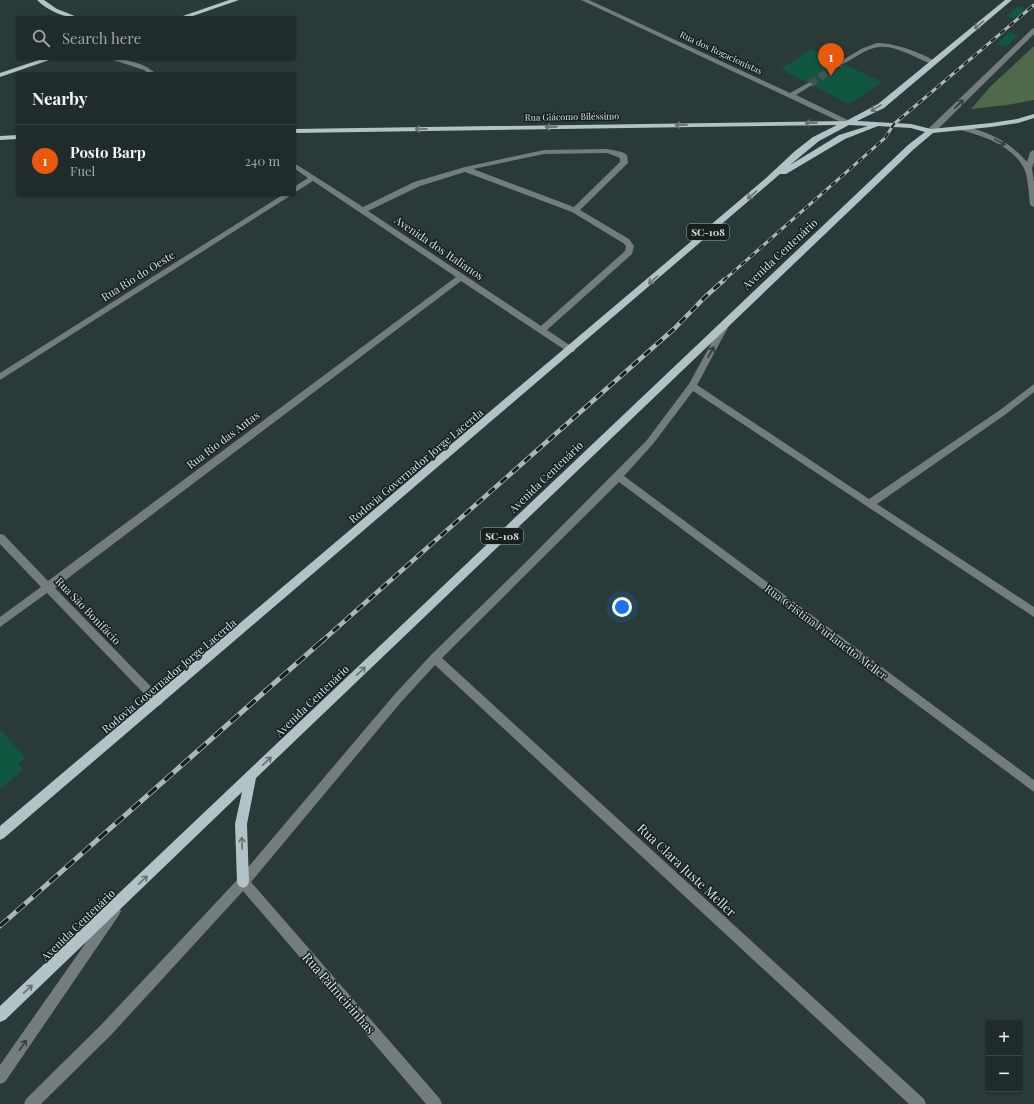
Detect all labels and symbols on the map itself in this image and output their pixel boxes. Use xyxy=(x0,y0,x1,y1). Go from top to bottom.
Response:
one-way arrow xyxy=(974,20,985,29)
street label: Rua dos Rogacionistas xyxy=(678,28,765,76)
pin: 1 xyxy=(818,43,844,76)
one-way arrow xyxy=(954,99,964,109)
one-way arrow xyxy=(870,105,882,113)
street label: Rua Giácomo Biléssimo xyxy=(525,109,619,123)
one-way arrow xyxy=(805,120,818,127)
one-way arrow xyxy=(675,122,688,129)
one-way arrow xyxy=(545,124,558,131)
one-way arrow xyxy=(415,126,428,133)
one-way arrow xyxy=(994,138,1006,146)
one-way arrow xyxy=(746,190,757,199)
street label: Avenida dos Italianos xyxy=(391,212,487,283)
street label: Avenida Centenário xyxy=(738,215,820,293)
road number: SC-108 xyxy=(687,224,729,240)
street label: Rua Rio do Oeste xyxy=(98,247,178,304)
one-way arrow xyxy=(648,275,658,284)
one-way arrow xyxy=(707,347,715,359)
street label: Rodovia Governador Jorge Lacerda xyxy=(345,405,486,526)
street label: Rua Rio das Antas xyxy=(183,407,262,472)
street label: Avenida Centenário xyxy=(505,437,586,517)
road number: SC-108 xyxy=(481,528,523,544)
street label: Rua São Bonifácio xyxy=(52,574,124,648)
street label: Rua Cristina Furlanetto Meller xyxy=(762,581,891,683)
your location xyxy=(612,597,632,617)
street label: Rodovia Governador Jorge Lacerda xyxy=(98,615,239,736)
street label: Avenida Centenário xyxy=(271,661,352,741)
one-way arrow xyxy=(356,666,366,676)
one-way arrow xyxy=(262,756,272,765)
street label: Rua Clara Juste Meller xyxy=(634,819,741,920)
one-way arrow xyxy=(238,837,245,850)
one-way arrow xyxy=(138,875,148,884)
street label: Avenida Centenário xyxy=(37,885,118,965)
street label: Rua Palmeirinhas xyxy=(299,948,380,1037)
one-way arrow xyxy=(23,984,33,993)
one-way arrow xyxy=(19,1040,27,1051)

